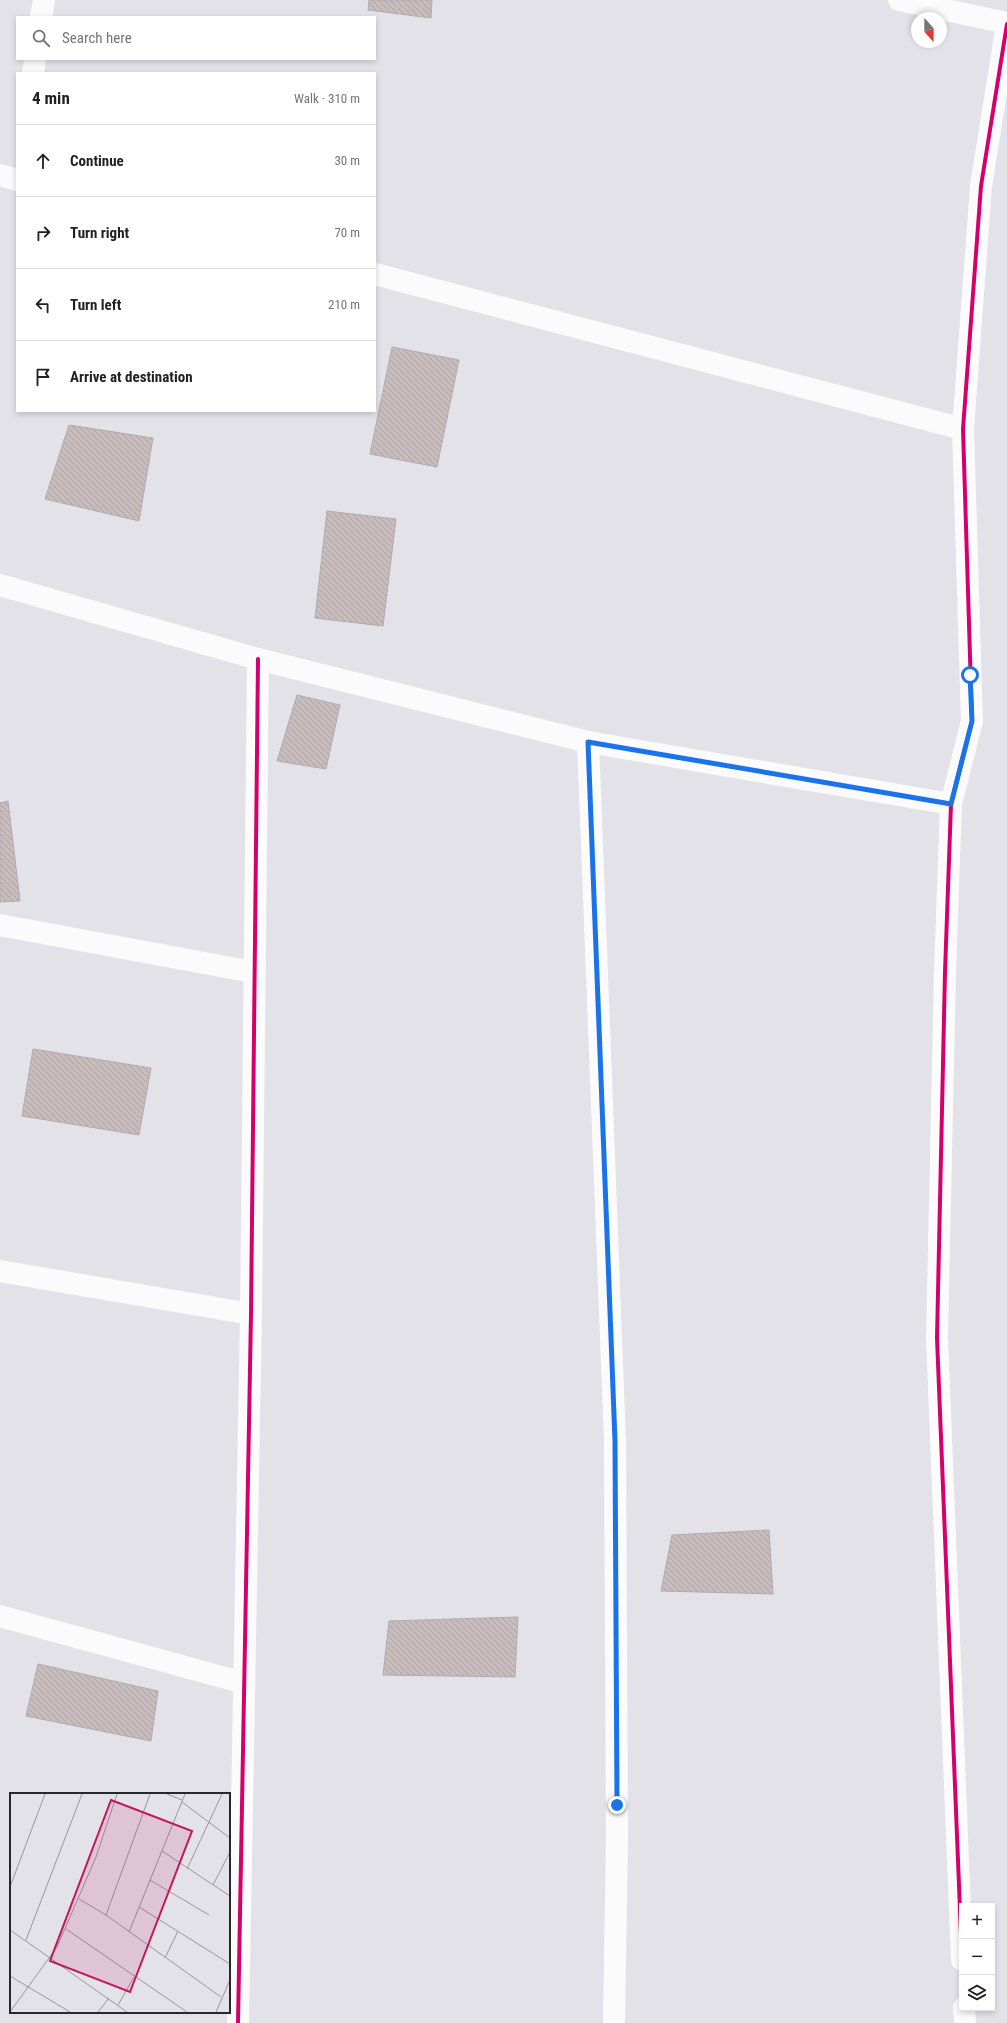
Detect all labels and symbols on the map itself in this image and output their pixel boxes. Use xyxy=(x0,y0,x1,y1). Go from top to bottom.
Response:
north arrow xyxy=(911,12,947,48)
route start xyxy=(961,666,979,684)
inset map xyxy=(10,1793,230,2013)
route end xyxy=(608,1796,626,1814)

